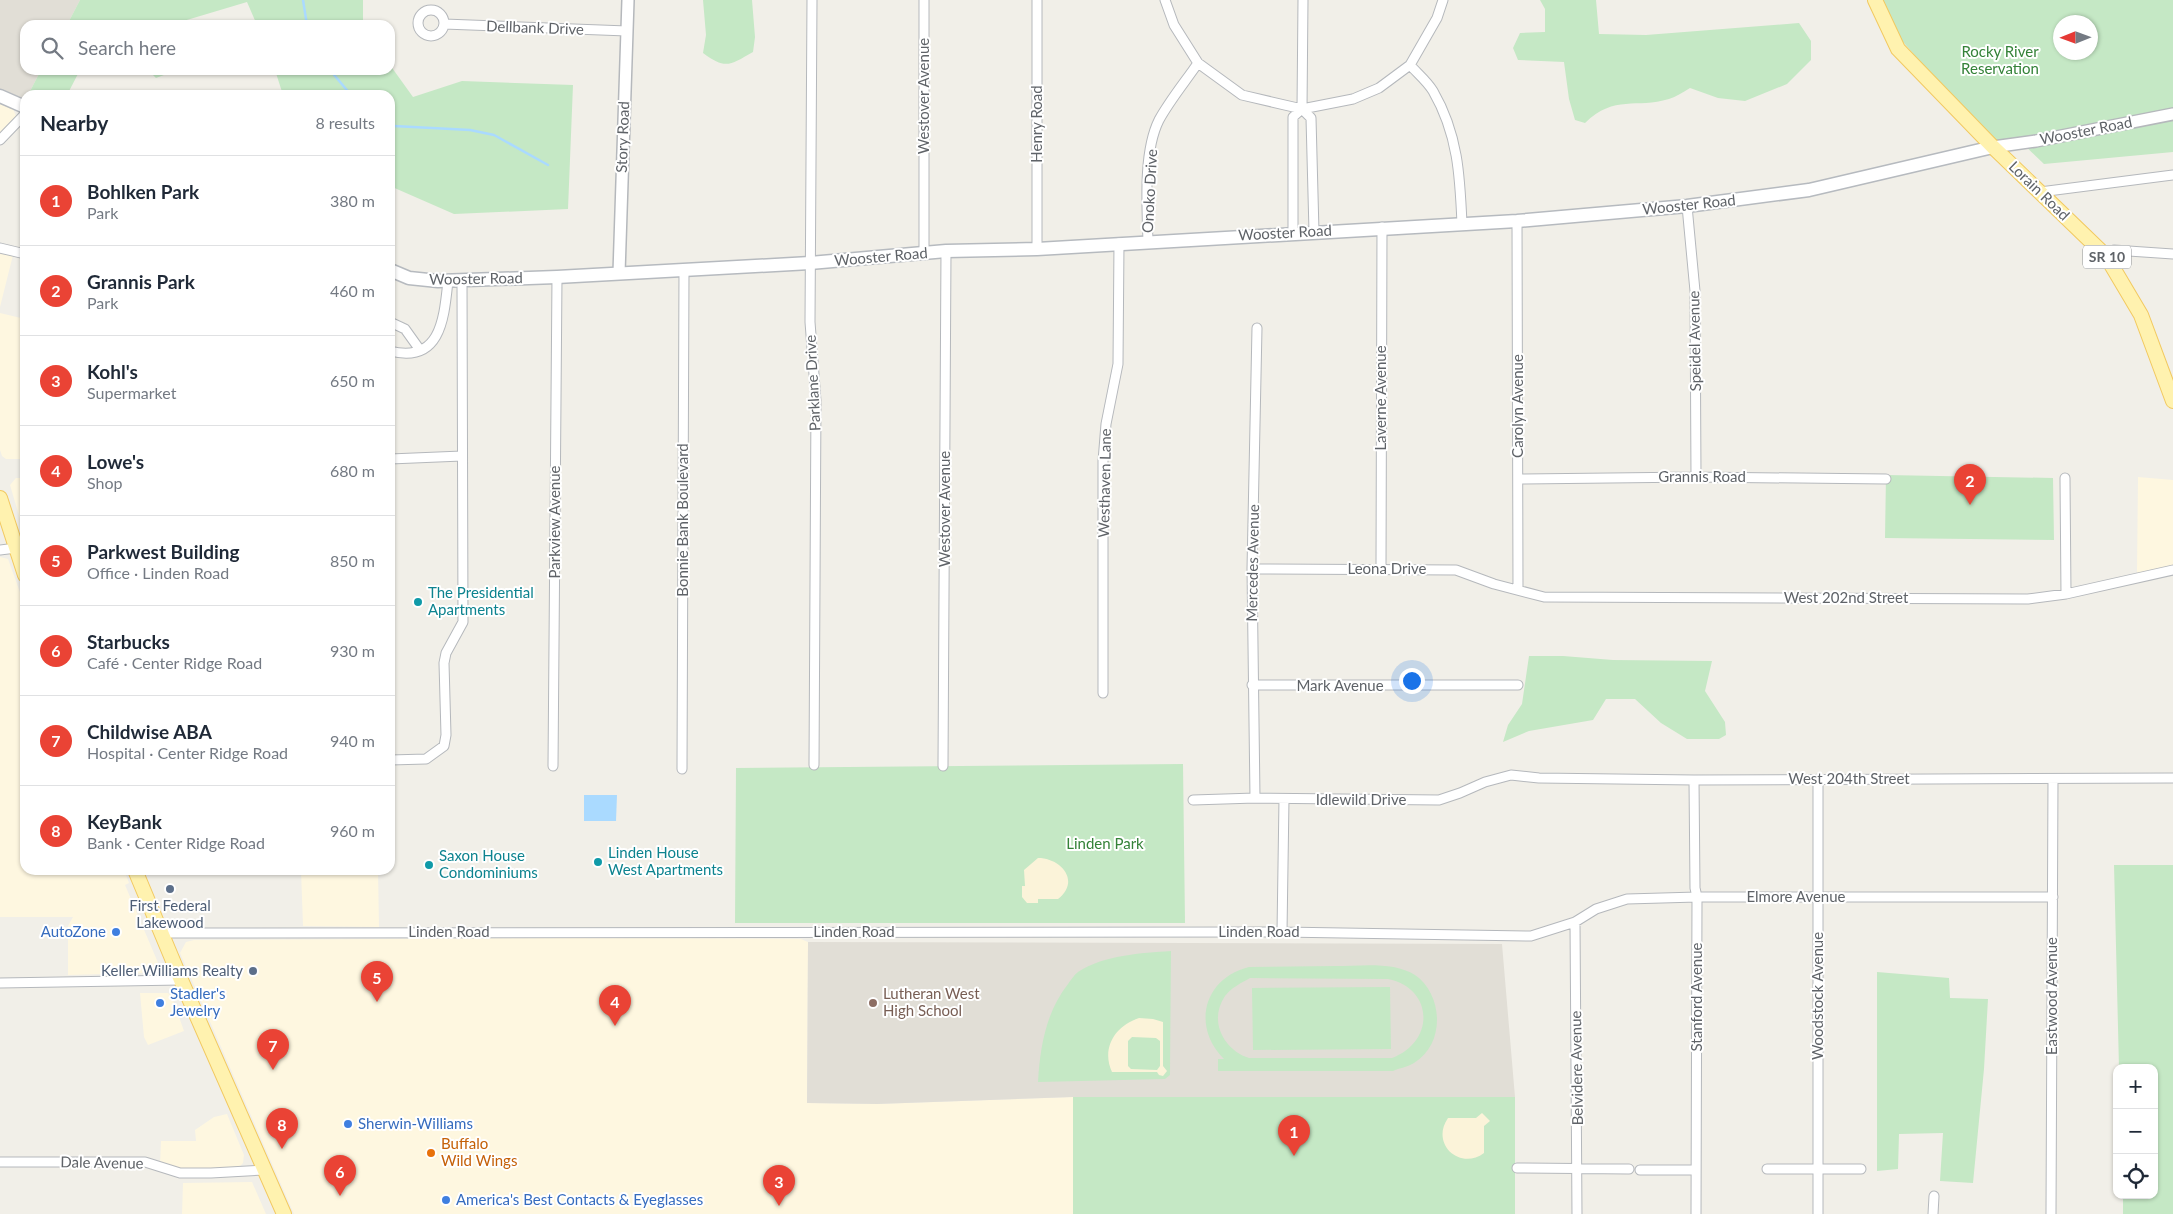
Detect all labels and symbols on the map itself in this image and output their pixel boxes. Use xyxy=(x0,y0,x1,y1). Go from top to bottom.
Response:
north arrow xyxy=(2053,15,2098,60)
street label: Dellbank Drive xyxy=(486,16,584,38)
street label: Westover Avenue xyxy=(914,38,932,154)
park label: Rocky River Reservation xyxy=(1961,42,2039,77)
street label: Henry Road xyxy=(1027,85,1045,163)
street label: Story Road xyxy=(612,101,632,173)
street label: Wooster Road xyxy=(2038,112,2134,148)
street label: Onoko Drive xyxy=(1138,148,1160,233)
street label: Lorain Road xyxy=(2006,157,2074,224)
street label: Wooster Road xyxy=(1641,190,1736,218)
street label: Wooster Road xyxy=(1238,221,1332,243)
street label: Wooster Road xyxy=(833,243,928,269)
road number: SR 10 xyxy=(2083,246,2131,268)
street label: Wooster Road xyxy=(429,268,523,288)
street label: Speidel Avenue xyxy=(1684,290,1704,392)
street label: Parklane Drive xyxy=(800,334,824,432)
street label: Laverne Avenue xyxy=(1371,345,1389,451)
street label: Carolyn Avenue xyxy=(1508,354,1526,458)
street label: Westhaven Lane xyxy=(1094,428,1114,538)
street label: Bonnie Bank Boulevard xyxy=(673,443,691,597)
street label: Westover Avenue xyxy=(935,451,953,567)
pin: 2 xyxy=(1954,464,1986,505)
street label: Parkview Avenue xyxy=(545,465,563,578)
street label: Grannis Road xyxy=(1658,467,1746,485)
street label: Mercedes Avenue xyxy=(1242,504,1262,622)
street label: Leona Drive xyxy=(1347,559,1427,577)
place label: The Presidential Apartments xyxy=(428,583,534,618)
street label: West 202nd Street xyxy=(1784,588,1909,606)
marker: The Presidential Apartments xyxy=(412,596,424,608)
your location xyxy=(1399,668,1425,694)
street label: Mark Avenue xyxy=(1296,676,1384,694)
street label: West 204th Street xyxy=(1788,769,1910,787)
street label: Idlewild Drive xyxy=(1316,790,1406,808)
park label: Linden Park xyxy=(1066,834,1144,852)
place label: Linden House West Apartments xyxy=(608,843,723,878)
place label: Saxon House Condominiums xyxy=(439,846,538,881)
marker: Linden House West Apartments xyxy=(592,856,604,868)
marker: Saxon House Condominiums xyxy=(423,859,435,871)
marker: First Federal Lakewood xyxy=(164,883,176,895)
street label: Elmore Avenue xyxy=(1746,887,1846,905)
place label: First Federal Lakewood xyxy=(129,896,211,931)
place label: AutoZone xyxy=(41,922,106,940)
street label: Linden Road xyxy=(408,922,490,940)
street label: Linden Road xyxy=(813,922,895,940)
street label: Linden Road xyxy=(1218,922,1300,940)
marker: AutoZone xyxy=(110,926,122,938)
street label: Woodstock Avenue xyxy=(1808,932,1826,1060)
street label: Eastwood Avenue xyxy=(2042,937,2060,1055)
street label: Stanford Avenue xyxy=(1687,942,1705,1051)
place label: Keller Williams Realty xyxy=(101,961,243,979)
pin: 5 xyxy=(361,961,393,1002)
marker: Keller Williams Realty xyxy=(247,965,259,977)
place label: Stadler's Jewelry xyxy=(170,984,225,1019)
place label: Lutheran West High School xyxy=(883,984,980,1019)
pin: 4 xyxy=(599,985,631,1026)
marker: Stadler's Jewelry xyxy=(154,997,166,1009)
marker: Lutheran West High School xyxy=(867,997,879,1009)
street label: Belvidere Avenue xyxy=(1566,1010,1586,1126)
pin: 7 xyxy=(257,1029,289,1070)
pin: 8 xyxy=(266,1108,298,1149)
place label: Sherwin-Williams xyxy=(358,1114,473,1132)
pin: 1 xyxy=(1278,1115,1310,1156)
marker: Sherwin-Williams xyxy=(342,1118,354,1130)
place label: Buffalo Wild Wings xyxy=(441,1134,517,1169)
marker: Buffalo Wild Wings xyxy=(425,1147,437,1159)
street label: Dale Avenue xyxy=(60,1152,144,1172)
pin: 6 xyxy=(324,1155,356,1196)
pin: 3 xyxy=(763,1165,795,1206)
place label: America's Best Contacts & Eyeglasses xyxy=(456,1190,703,1208)
marker: America's Best Contacts & Eyeglasses xyxy=(440,1194,452,1206)

